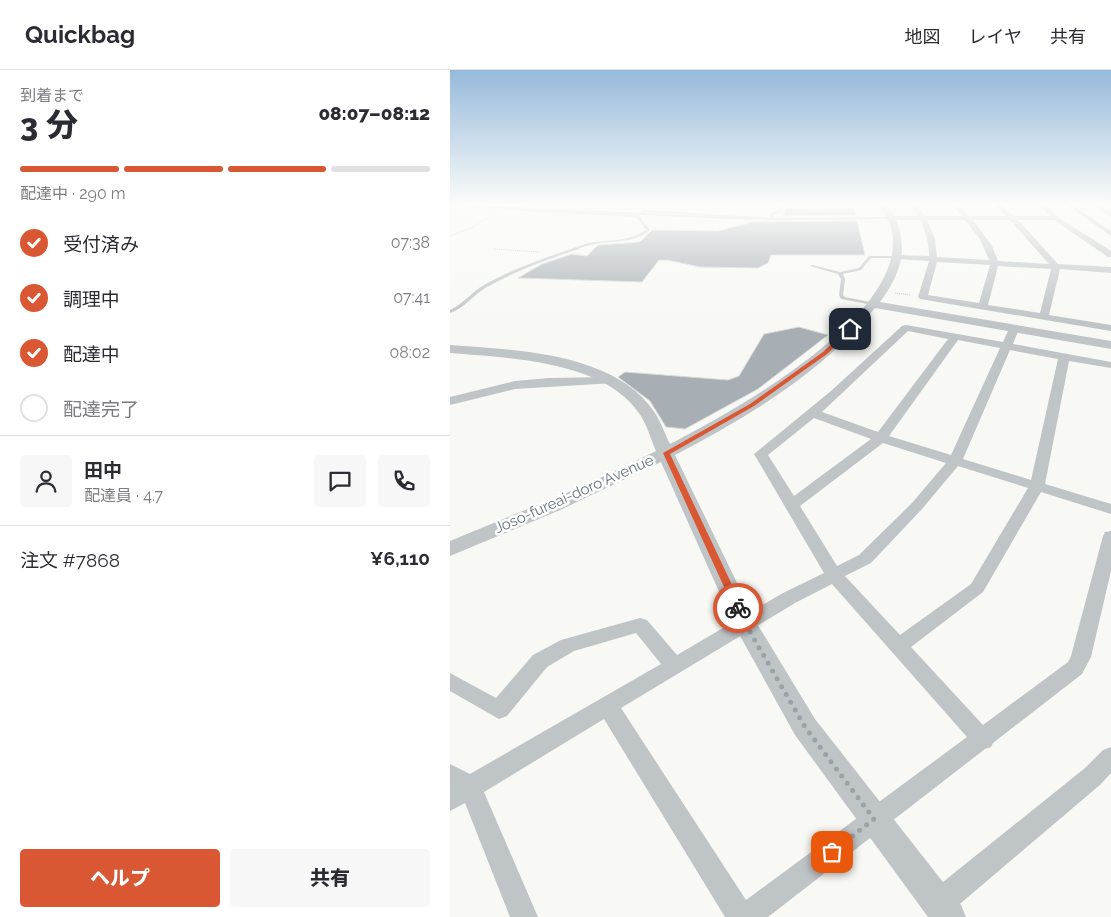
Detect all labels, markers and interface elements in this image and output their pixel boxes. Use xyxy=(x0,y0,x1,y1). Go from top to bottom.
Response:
text: Quickbag xyxy=(25,20,135,49)
text: 地図 xyxy=(905,26,941,47)
text: レイヤ xyxy=(969,26,1022,47)
text: 共有 xyxy=(1050,26,1086,47)
text: 到着まで xyxy=(20,86,84,105)
text: 08:07–08:12 xyxy=(318,102,430,124)
text: 3 分 xyxy=(20,106,78,143)
text: 配達中 · 290 m xyxy=(20,184,125,203)
icon: check xyxy=(20,229,48,257)
text: 受付済み xyxy=(63,233,139,255)
text: 07:38 xyxy=(391,233,430,252)
icon: check xyxy=(20,284,48,312)
text: 調理中 xyxy=(63,288,120,310)
text: 07:41 xyxy=(393,288,430,307)
pin xyxy=(829,308,871,350)
icon: home xyxy=(836,315,864,343)
icon: check xyxy=(20,339,48,367)
text: 配達中 xyxy=(63,343,120,365)
text: 08:02 xyxy=(390,343,430,362)
text: 配達完了 xyxy=(63,398,139,420)
street label: Joso-fureai-doro Avenue xyxy=(492,451,656,537)
button: person xyxy=(20,455,72,507)
button: chat xyxy=(314,455,366,507)
button: phone xyxy=(378,455,430,507)
text: 田中 xyxy=(84,459,122,481)
text: 配達員 · 4.7 xyxy=(84,486,163,505)
text: ¥6,110 xyxy=(370,547,430,569)
text: 注文 #7868 xyxy=(20,549,120,571)
courier xyxy=(713,583,763,633)
icon: bike xyxy=(724,594,752,622)
pin xyxy=(811,831,853,873)
icon: bag xyxy=(818,838,846,866)
button: ヘルプ xyxy=(20,849,220,907)
button: 共有 xyxy=(230,849,430,907)

